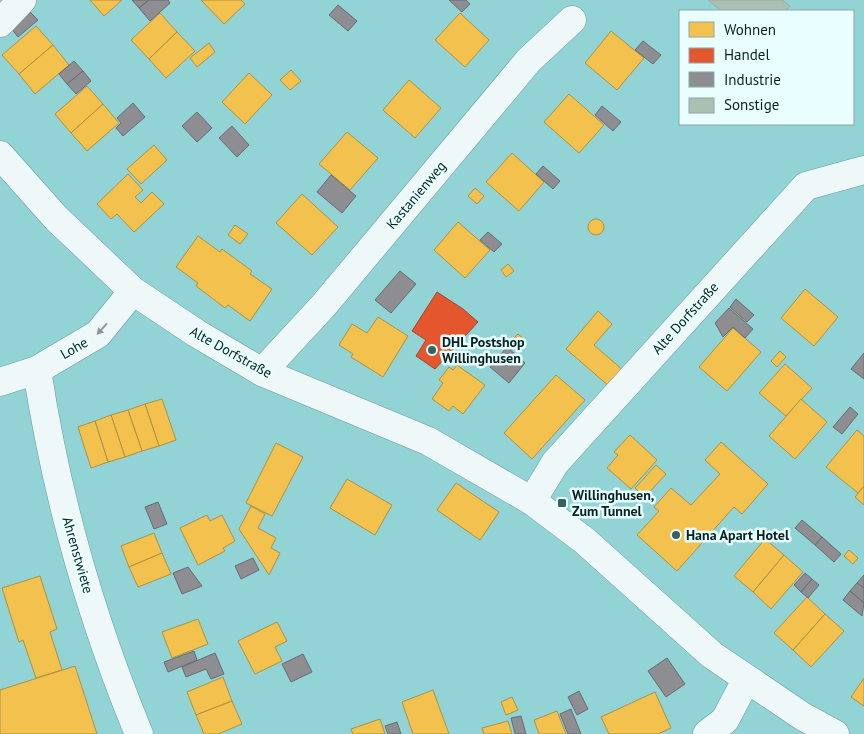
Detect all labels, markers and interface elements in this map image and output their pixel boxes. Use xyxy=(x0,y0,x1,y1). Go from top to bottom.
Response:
legend xyxy=(679,10,854,125)
text: Wohnen xyxy=(724,20,776,39)
text: Handel xyxy=(724,45,770,64)
text: Industrie xyxy=(724,70,781,89)
text: Sonstige xyxy=(724,95,779,114)
street label: Kastanienweg xyxy=(382,157,450,233)
street label: Alte Dorfstraße xyxy=(648,278,722,358)
street label: Alte Dorfstraße xyxy=(187,322,275,382)
one-way arrow xyxy=(96,323,107,336)
street label: Lohe xyxy=(57,333,91,363)
place label: DHL Postshop Willinghusen xyxy=(442,333,525,367)
marker: DHL Postshop Willinghusen xyxy=(426,344,438,356)
place label: Willinghusen, Zum Tunnel xyxy=(572,486,654,520)
marker: Willinghusen, Zum Tunnel xyxy=(556,497,568,509)
street label: Ahrenstwiete xyxy=(58,515,98,595)
place label: Hana Apart Hotel xyxy=(686,526,790,544)
marker: Hana Apart Hotel xyxy=(670,529,682,541)

